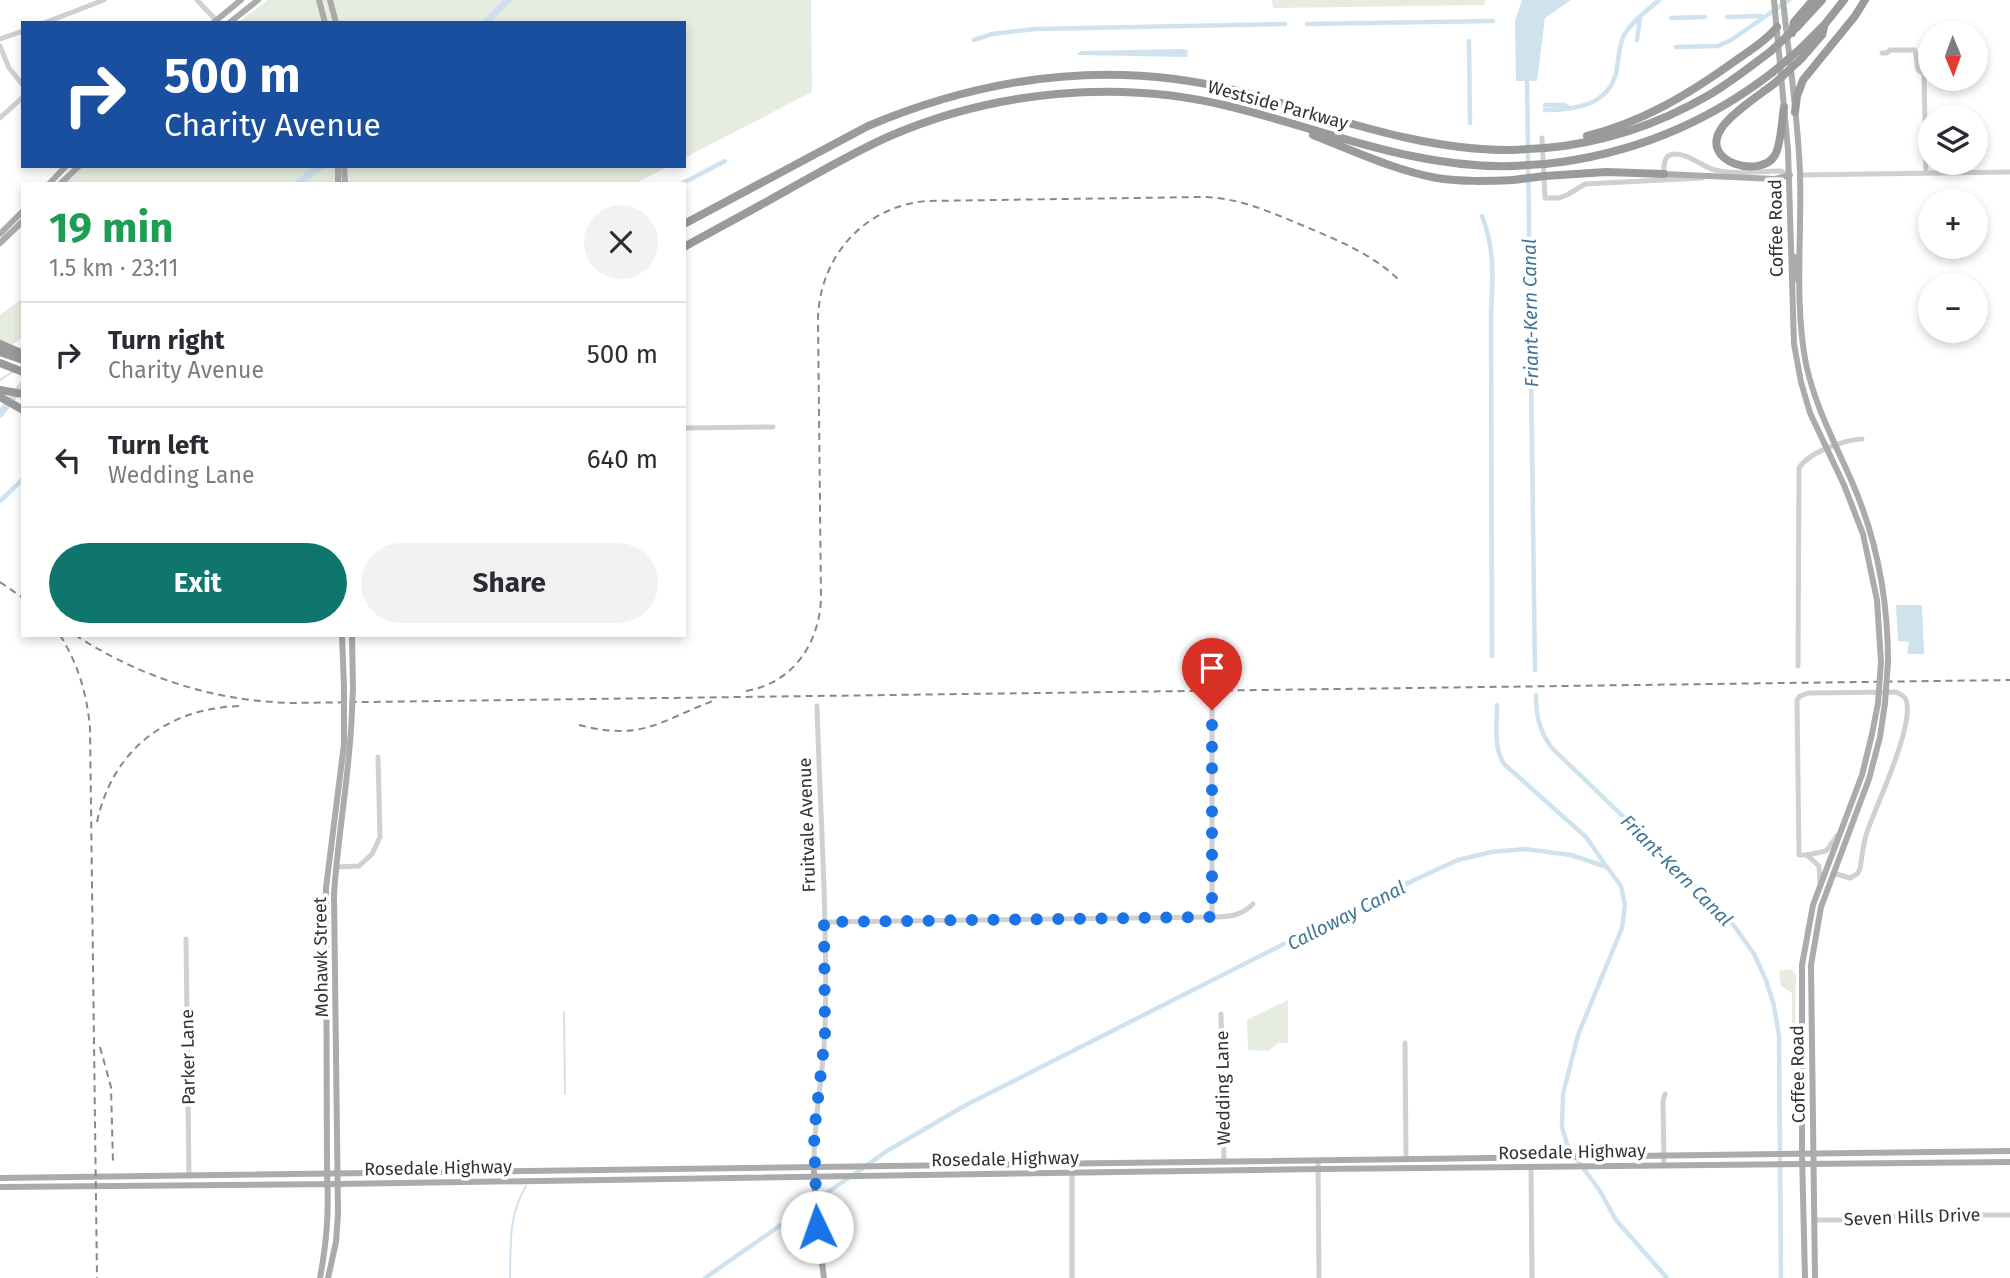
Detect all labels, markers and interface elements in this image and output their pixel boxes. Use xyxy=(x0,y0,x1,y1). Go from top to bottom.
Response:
north arrow xyxy=(1918,21,1988,91)
map controls xyxy=(1918,21,1988,343)
text: 500 m xyxy=(164,46,301,105)
icon: right xyxy=(49,49,140,140)
street label: Westside Parkway xyxy=(1205,76,1351,134)
button: layers xyxy=(1918,105,1988,175)
text: Charity Avenue xyxy=(164,106,381,144)
street label: Coffee Road xyxy=(1764,179,1788,277)
button: + xyxy=(1918,189,1988,259)
text: 19 min xyxy=(49,203,174,253)
button: close xyxy=(584,205,658,279)
water label: Friant-Kern Canal xyxy=(1518,239,1543,387)
text: 1.5 km · 23:11 xyxy=(49,254,178,282)
button: − xyxy=(1918,273,1988,343)
text: Turn right xyxy=(108,325,225,356)
icon: right xyxy=(49,336,87,374)
text: 500 m xyxy=(587,339,658,370)
text: Charity Avenue xyxy=(108,356,264,384)
text: Turn left xyxy=(108,430,209,461)
icon: left xyxy=(49,441,87,479)
text: 640 m xyxy=(587,444,658,475)
text: Wedding Lane xyxy=(108,461,255,489)
button: Exit xyxy=(49,543,347,623)
button: Share xyxy=(361,543,658,623)
pin xyxy=(1182,638,1242,710)
icon: arrive xyxy=(1193,649,1231,687)
street label: Fruitvale Avenue xyxy=(794,757,820,893)
water label: Friant-Kern Canal xyxy=(1616,810,1737,931)
water label: Calloway Canal xyxy=(1283,876,1409,955)
street label: Mohawk Street xyxy=(309,896,333,1017)
street label: Parker Lane xyxy=(176,1009,200,1105)
street label: Coffee Road xyxy=(1786,1025,1810,1123)
street label: Wedding Lane xyxy=(1211,1030,1235,1146)
street label: Rosedale Highway xyxy=(1498,1140,1646,1164)
street label: Rosedale Highway xyxy=(931,1147,1079,1171)
street label: Rosedale Highway xyxy=(364,1156,512,1180)
position arrow xyxy=(780,1190,854,1264)
street label: Seven Hills Drive xyxy=(1843,1204,1981,1230)

